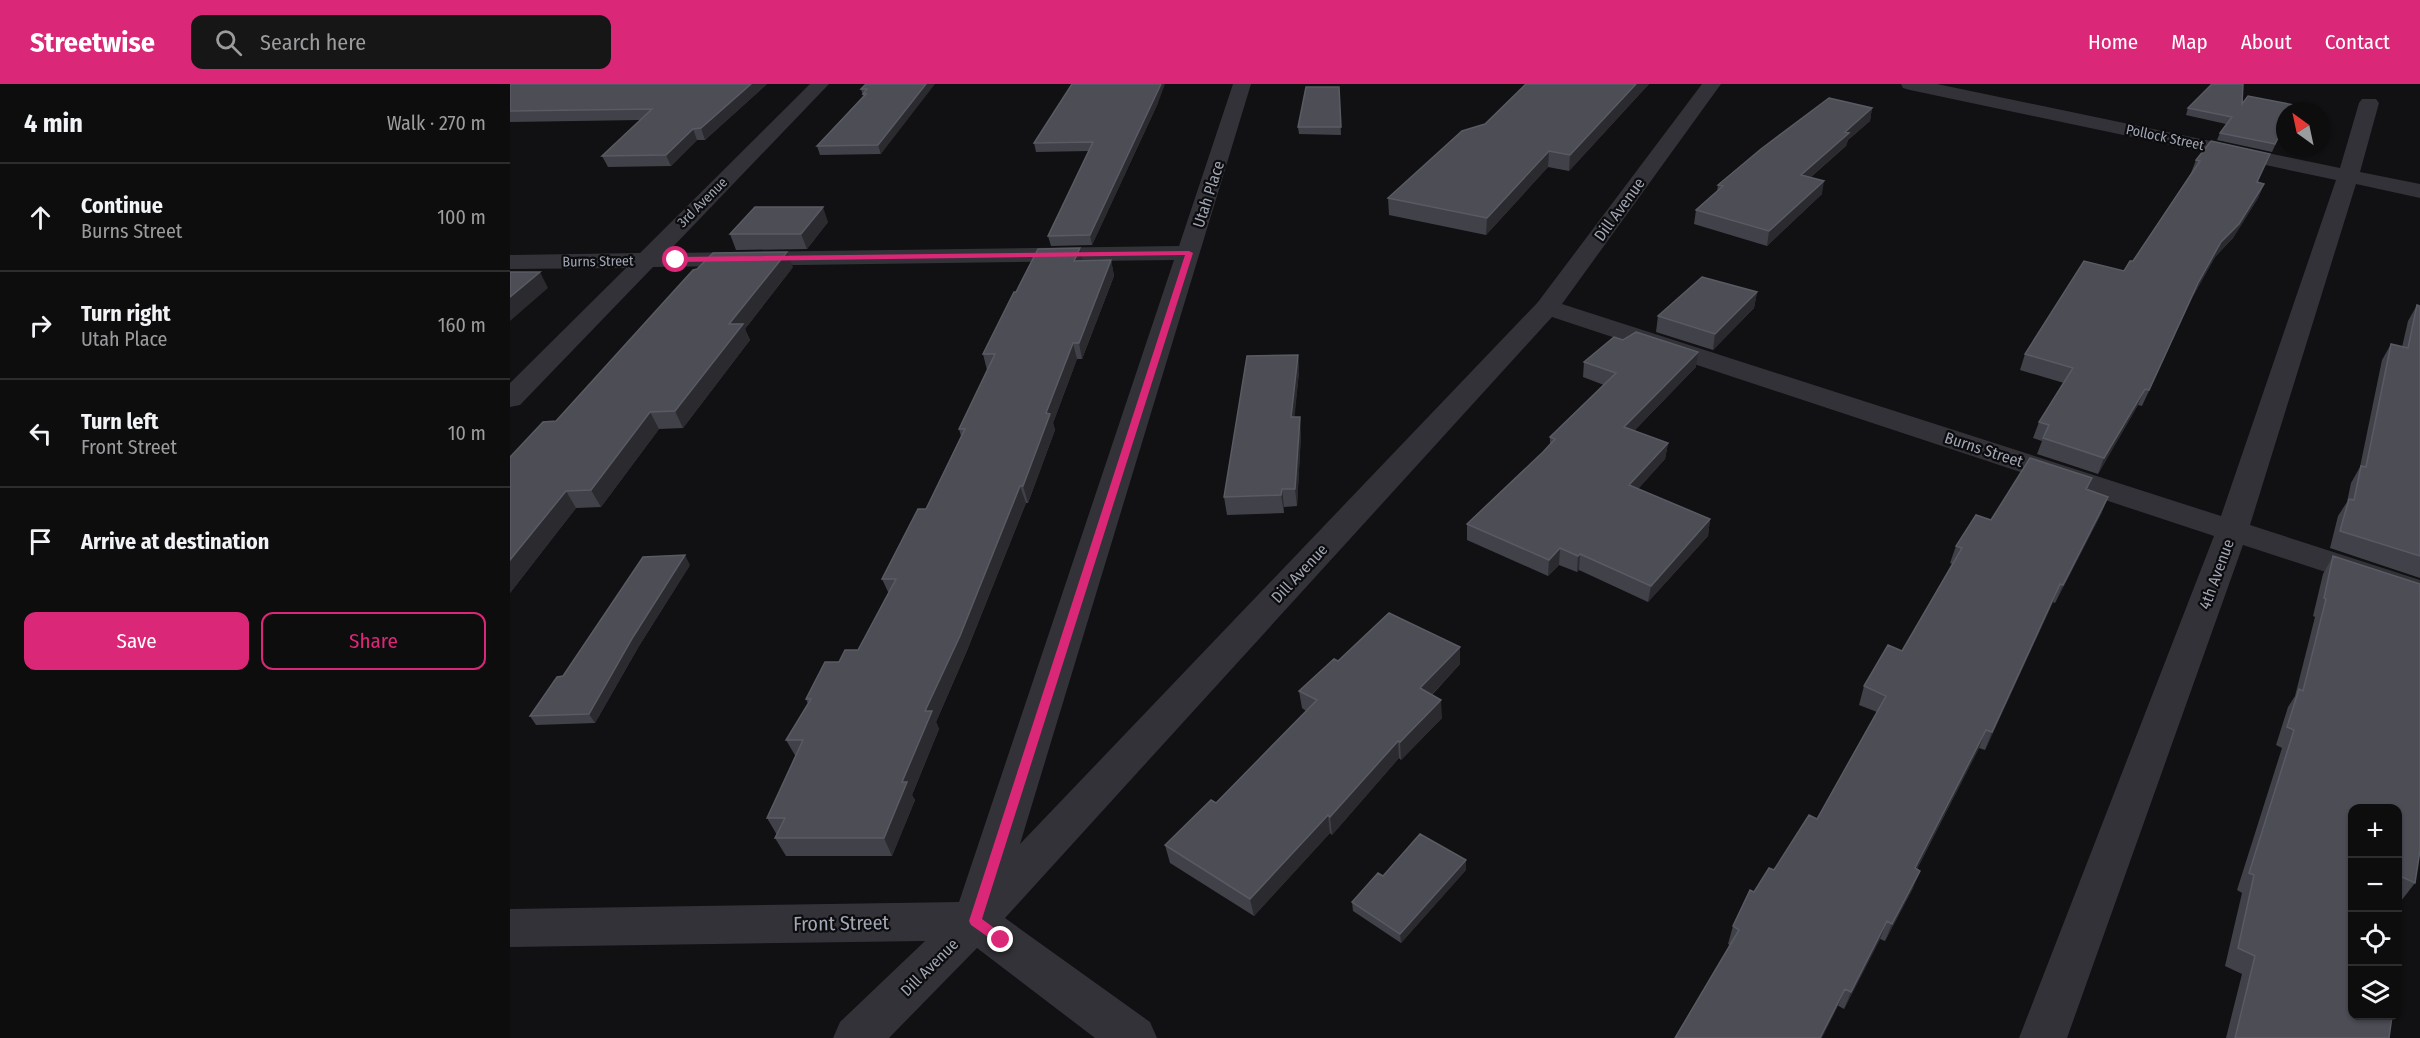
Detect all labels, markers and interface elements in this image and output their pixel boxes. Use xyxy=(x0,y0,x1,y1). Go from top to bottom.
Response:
search box xyxy=(191,15,611,69)
text: Streetwise xyxy=(30,26,155,59)
icon: search xyxy=(212,26,245,59)
text: Search here xyxy=(260,29,366,56)
text: Home xyxy=(2088,29,2138,55)
text: Map xyxy=(2171,29,2208,55)
text: About xyxy=(2241,29,2292,55)
text: Contact xyxy=(2325,29,2390,55)
north arrow xyxy=(2276,102,2330,156)
text: 4 min xyxy=(24,108,83,139)
text: Walk · 270 m xyxy=(387,111,486,135)
street label: Pollock Street xyxy=(2124,121,2206,154)
street label: Utah Place xyxy=(1189,158,1228,230)
street label: 3rd Avenue xyxy=(674,174,731,231)
street label: Dill Avenue xyxy=(1590,174,1649,245)
text: Continue xyxy=(81,192,163,219)
icon: ahead xyxy=(24,201,57,234)
text: 100 m xyxy=(437,205,486,229)
text: Burns Street xyxy=(81,219,182,243)
route start xyxy=(662,246,688,272)
street label: Burns Street xyxy=(562,252,634,271)
text: Turn right xyxy=(81,300,170,327)
icon: right xyxy=(24,309,57,342)
text: 160 m xyxy=(438,313,486,337)
text: Utah Place xyxy=(81,327,168,351)
text: Turn left xyxy=(81,408,159,435)
icon: left xyxy=(24,417,57,450)
text: 10 m xyxy=(448,421,486,445)
street label: Burns Street xyxy=(1942,428,2026,471)
text: Front Street xyxy=(81,435,177,459)
icon: arrive xyxy=(24,525,57,558)
text: Arrive at destination xyxy=(81,528,269,555)
street label: 4th Avenue xyxy=(2195,536,2238,612)
street label: Dill Avenue xyxy=(1267,540,1331,607)
button: Save xyxy=(24,612,249,670)
button: Share xyxy=(261,612,486,670)
map controls xyxy=(2348,804,2402,1020)
button: + xyxy=(2348,804,2402,858)
button: − xyxy=(2348,858,2402,912)
street label: Front Street xyxy=(793,910,890,936)
button: locate xyxy=(2348,912,2402,966)
route end xyxy=(987,926,1013,952)
street label: Dill Avenue xyxy=(897,935,962,1000)
button: layers xyxy=(2348,966,2402,1020)

